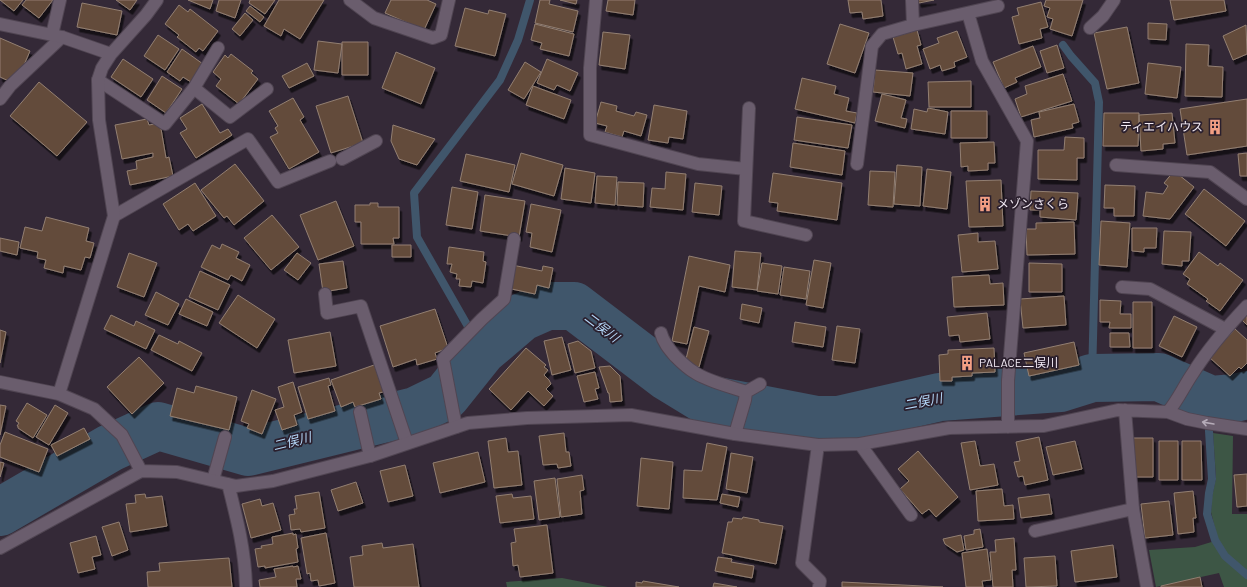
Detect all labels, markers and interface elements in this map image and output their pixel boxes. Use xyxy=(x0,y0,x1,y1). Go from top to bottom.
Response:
building icon: ティエイハウス xyxy=(1206,118,1224,136)
place label: ティエイハウス xyxy=(1120,119,1203,133)
building icon: メゾンさくら xyxy=(976,195,994,213)
place label: メゾンさくら xyxy=(997,196,1069,210)
water label: 二俣川 xyxy=(582,309,624,346)
building icon: PALACE二俣川 xyxy=(958,354,976,372)
place label: PALACE二俣川 xyxy=(979,355,1058,369)
water label: 二俣川 xyxy=(902,389,946,413)
one-way arrow xyxy=(1202,419,1215,427)
water label: 二俣川 xyxy=(271,428,315,453)

